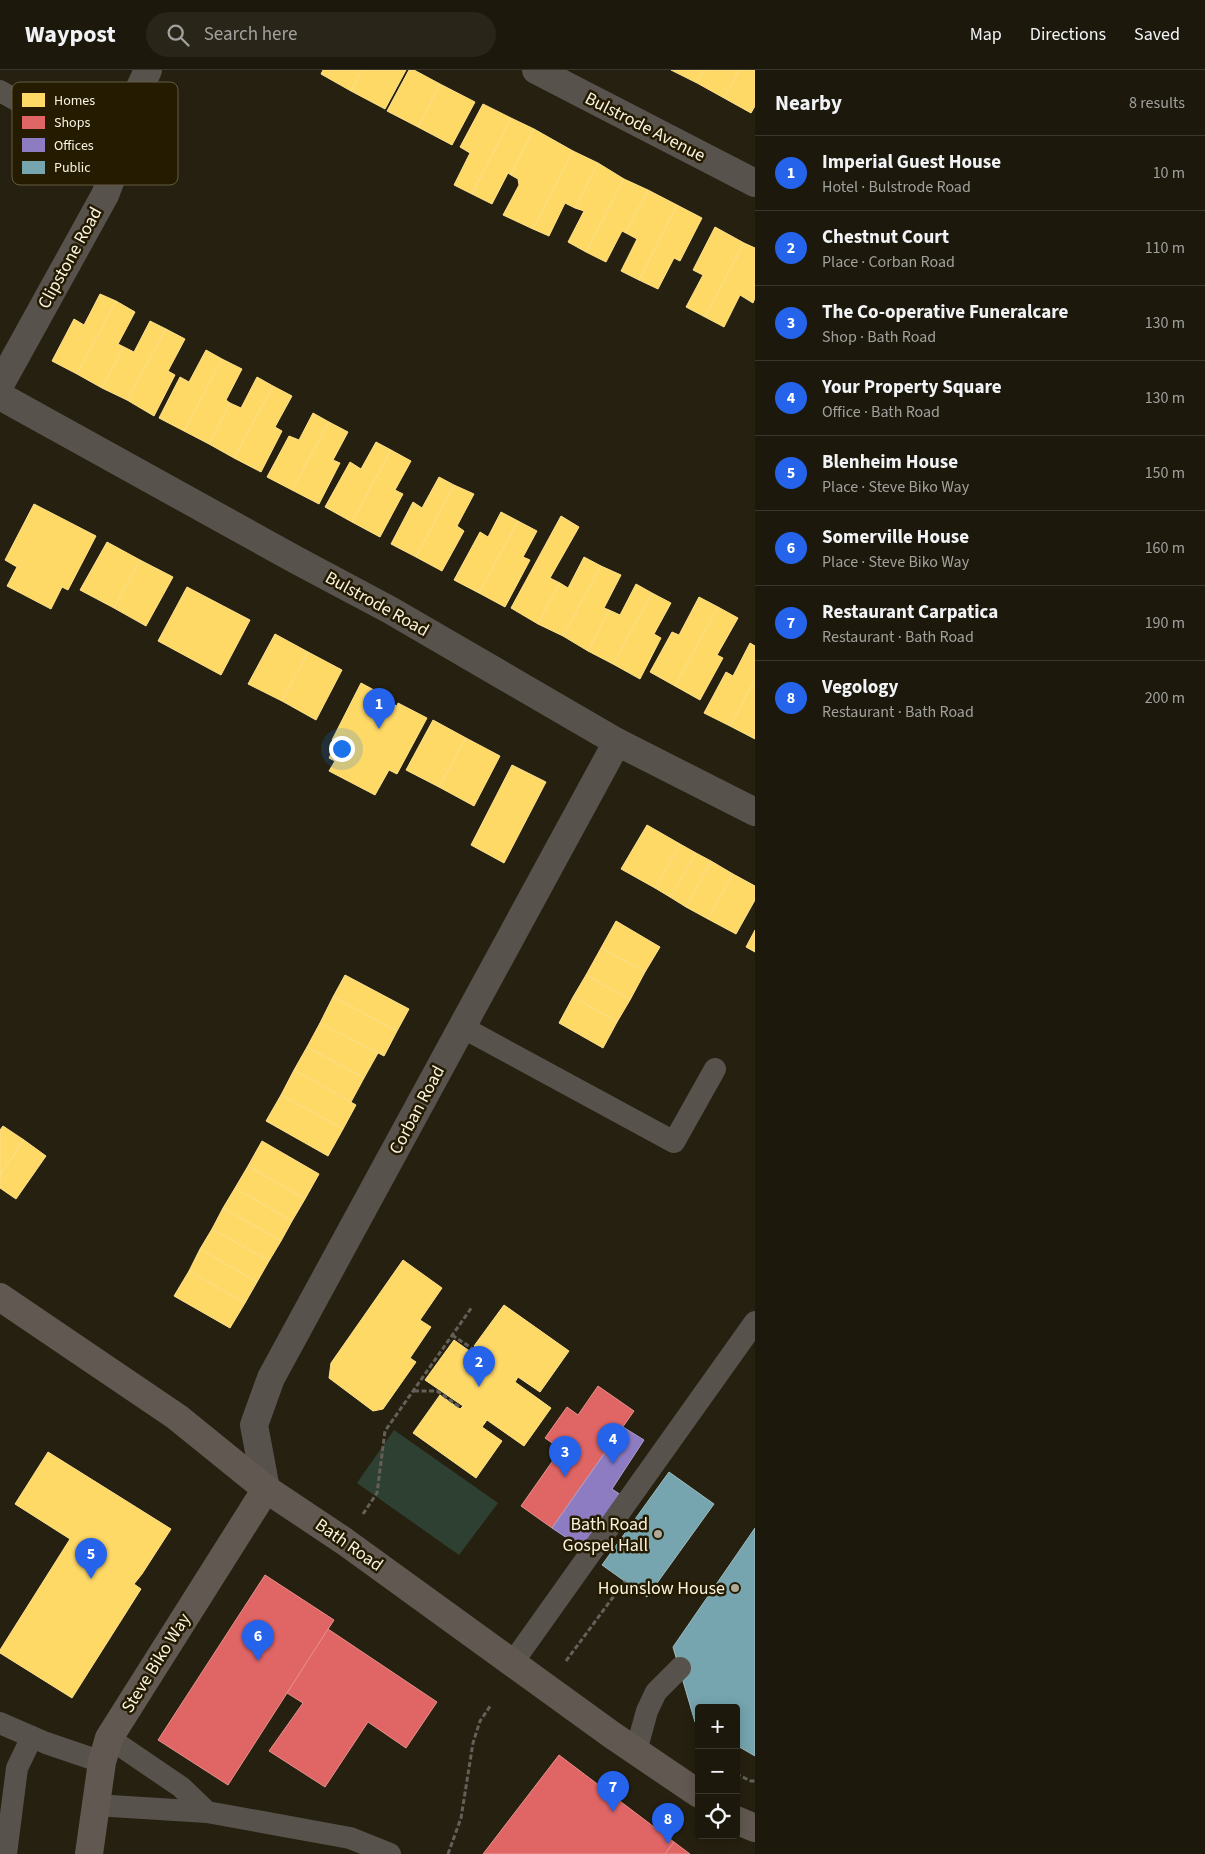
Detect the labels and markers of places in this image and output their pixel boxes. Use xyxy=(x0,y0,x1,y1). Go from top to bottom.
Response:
pin: 1 xyxy=(363,688,395,729)
pin: 2 xyxy=(463,1346,495,1387)
pin: 4 xyxy=(597,1423,629,1464)
pin: 3 xyxy=(549,1436,581,1477)
place label: Bath Road Gospel Hall xyxy=(563,1512,648,1558)
marker: Bath Road Gospel Hall xyxy=(652,1528,664,1540)
pin: 5 xyxy=(75,1538,107,1579)
place label: Hounslow House xyxy=(598,1576,725,1601)
marker: Hounslow House xyxy=(729,1582,741,1594)
pin: 6 xyxy=(242,1620,274,1661)
pin: 7 xyxy=(597,1771,629,1812)
pin: 8 xyxy=(652,1803,684,1844)

